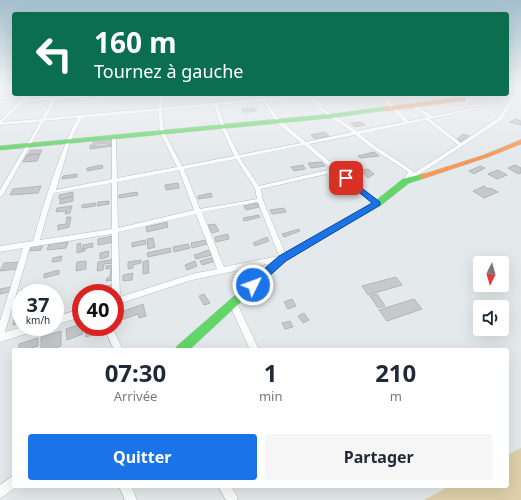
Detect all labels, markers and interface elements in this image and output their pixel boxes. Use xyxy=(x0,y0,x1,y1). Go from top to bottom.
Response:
text: 160 m xyxy=(94,23,177,61)
icon: left xyxy=(28,28,80,80)
text: Tournez à gauche xyxy=(94,59,243,83)
pin xyxy=(329,161,363,195)
icon: arrive xyxy=(335,167,357,189)
north arrow xyxy=(473,256,509,292)
map controls xyxy=(473,256,509,336)
position arrow xyxy=(232,264,274,306)
speed limit sign: 40 xyxy=(72,284,124,336)
text: 37 xyxy=(27,291,49,318)
button: sound xyxy=(473,300,509,336)
text: km/h xyxy=(26,313,50,327)
text: 07:30 xyxy=(105,356,166,389)
text: 1 xyxy=(264,356,278,389)
text: 210 xyxy=(375,356,416,389)
text: Arrivée xyxy=(114,387,157,405)
text: min xyxy=(259,387,282,405)
text: m xyxy=(390,387,402,405)
button: Quitter xyxy=(28,434,257,480)
button: Partager xyxy=(265,434,493,480)

